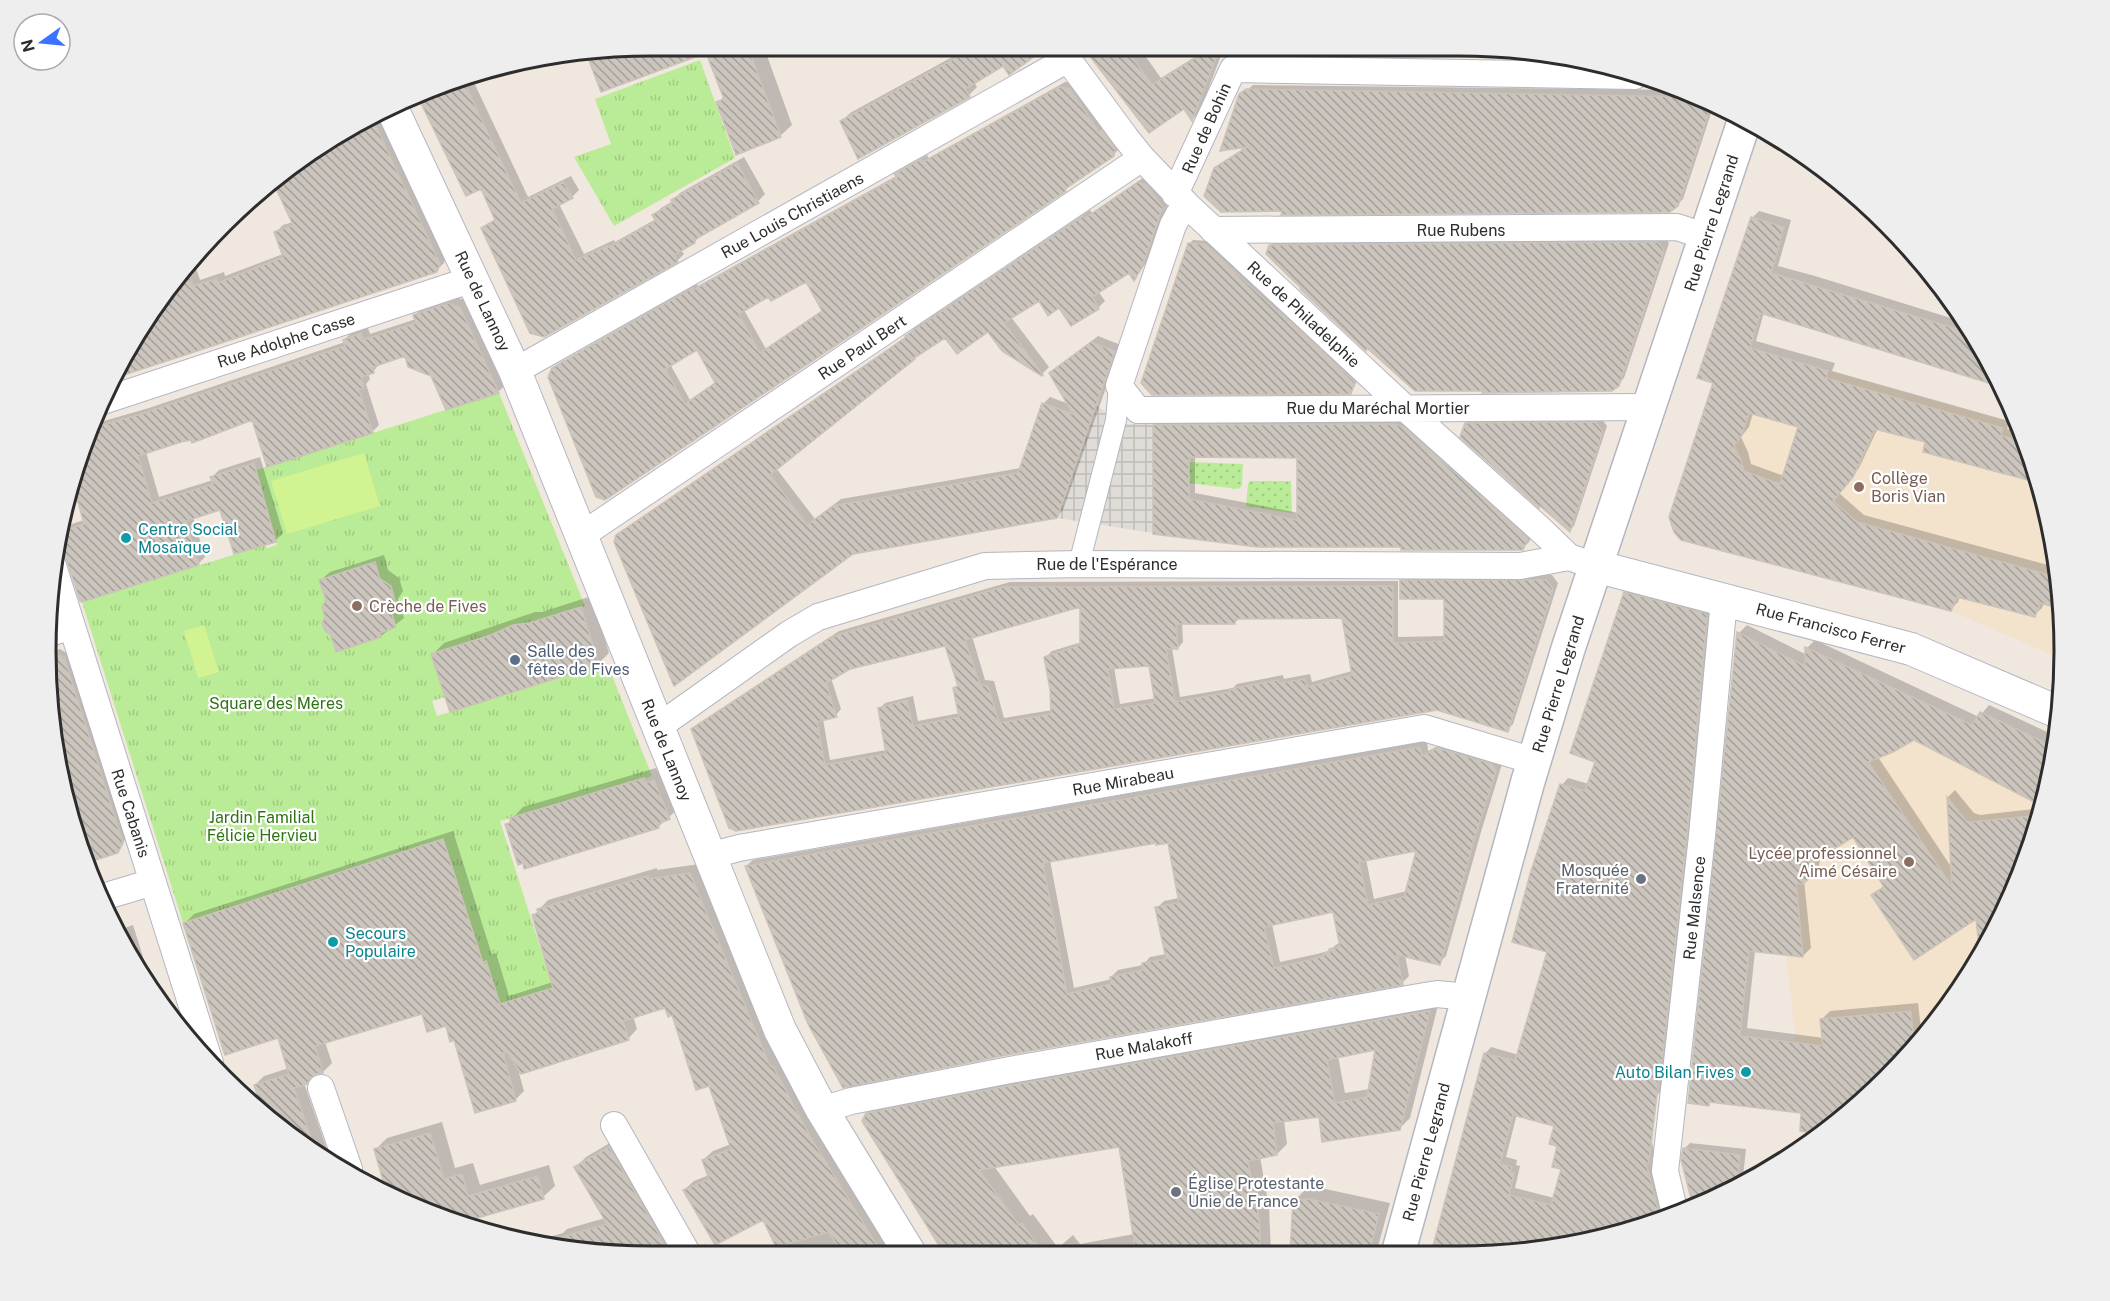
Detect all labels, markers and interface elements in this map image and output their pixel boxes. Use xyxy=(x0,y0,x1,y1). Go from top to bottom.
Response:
north arrow xyxy=(12,12,72,72)
text: N xyxy=(17,37,39,54)
street label: Rue de Bohin xyxy=(1178,80,1235,177)
street label: Rue Pierre Legrand xyxy=(1680,152,1743,294)
street label: Rue Louis Christiaens xyxy=(718,168,867,262)
street label: Rue Rubens xyxy=(1417,221,1505,240)
street label: Rue de Lannoy xyxy=(451,248,514,355)
street label: Rue de Philadelphie xyxy=(1243,257,1364,372)
street label: Rue Adolphe Casse xyxy=(215,309,357,372)
street label: Rue Paul Bert xyxy=(815,311,910,384)
street label: Rue du Maréchal Mortier xyxy=(1286,399,1470,418)
place label: Collège Boris Vian xyxy=(1871,469,1945,506)
marker: Collège Boris Vian xyxy=(1852,480,1866,494)
place label: Centre Social Mosaïque xyxy=(138,520,238,557)
marker: Centre Social Mosaïque xyxy=(119,531,133,545)
street label: Rue de l'Espérance xyxy=(1036,555,1178,574)
place label: Crèche de Fives xyxy=(369,597,487,616)
marker: Crèche de Fives xyxy=(350,599,364,613)
street label: Rue Francisco Ferrer xyxy=(1754,599,1908,658)
street label: Rue Pierre Legrand xyxy=(1529,613,1588,755)
place label: Salle des fêtes de Fives xyxy=(527,642,630,679)
marker: Salle des fêtes de Fives xyxy=(508,653,522,667)
park label: Square des Mères xyxy=(209,694,343,713)
street label: Rue de Lannoy xyxy=(637,696,696,805)
street label: Rue Mirabeau xyxy=(1071,763,1175,800)
street label: Rue Cabanis xyxy=(107,766,154,860)
park label: Jardin Familial Félicie Hervieu xyxy=(207,808,317,845)
place label: Lycée professionnel Aimé Césaire xyxy=(1748,844,1897,881)
street label: Rue Malsence xyxy=(1680,855,1709,961)
marker: Lycée professionnel Aimé Césaire xyxy=(1902,855,1916,869)
place label: Mosquée Fraternité xyxy=(1555,861,1629,898)
marker: Mosquée Fraternité xyxy=(1634,872,1648,886)
place label: Secours Populaire xyxy=(345,924,416,961)
marker: Secours Populaire xyxy=(326,935,340,949)
street label: Rue Malakoff xyxy=(1094,1029,1194,1064)
place label: Auto Bilan Fives xyxy=(1615,1063,1734,1082)
marker: Auto Bilan Fives xyxy=(1739,1065,1753,1079)
street label: Rue Pierre Legrand xyxy=(1399,1081,1454,1224)
place label: Église Protestante Unie de France xyxy=(1188,1173,1324,1211)
marker: Église Protestante Unie de France xyxy=(1169,1185,1183,1199)

